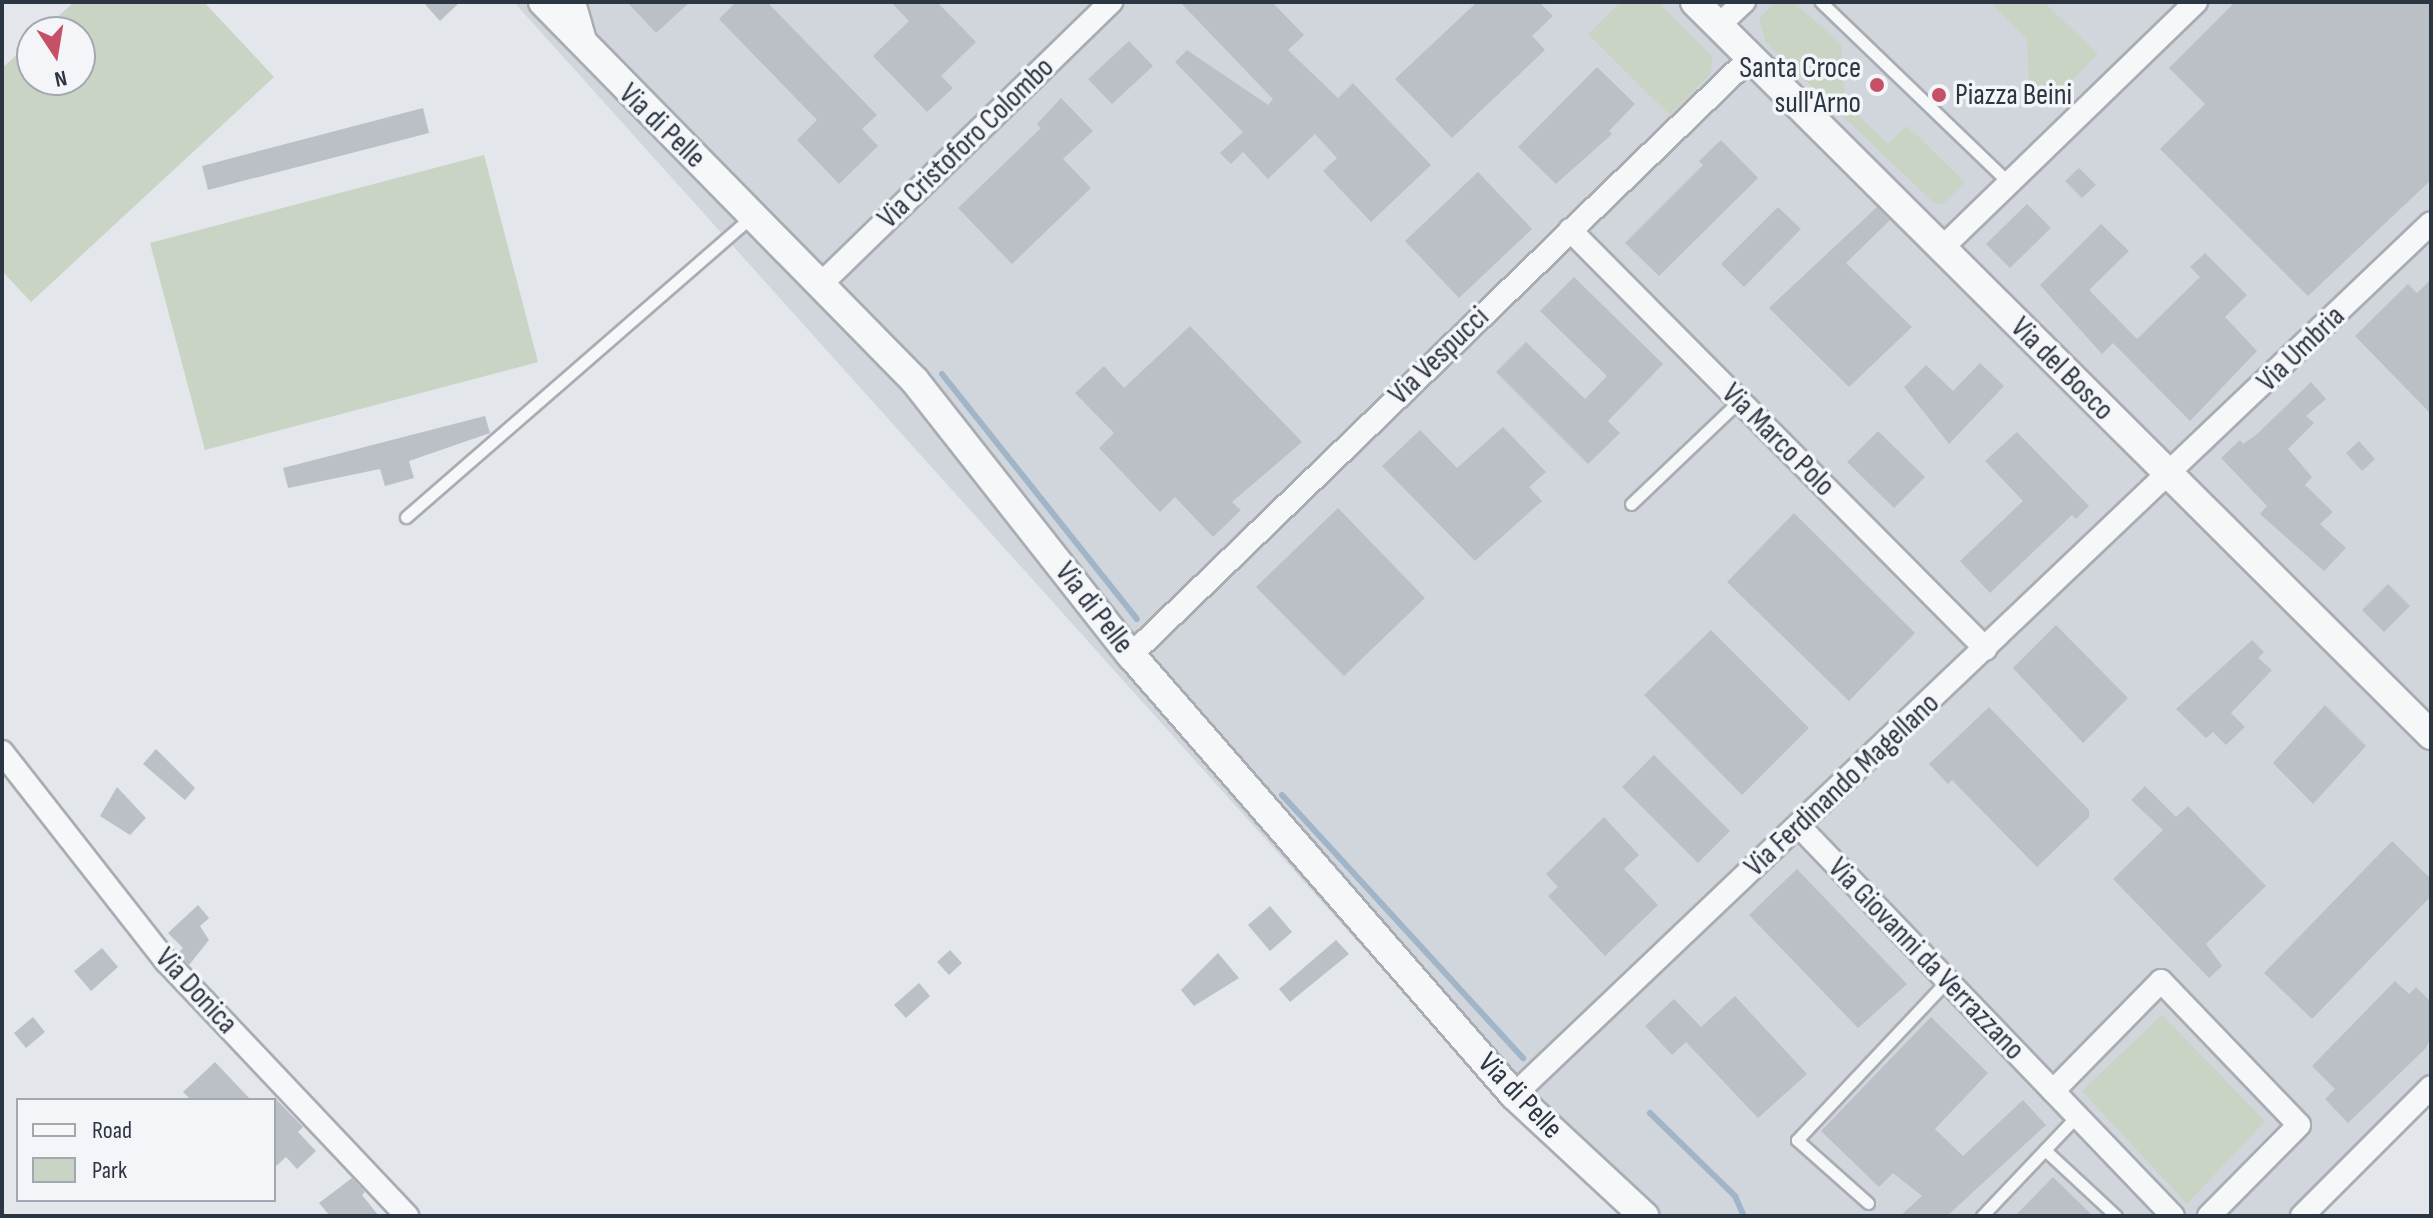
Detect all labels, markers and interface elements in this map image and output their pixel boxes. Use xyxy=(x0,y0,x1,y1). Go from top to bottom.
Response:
north arrow xyxy=(16,16,96,96)
street label: Via Cristoforo Colombo xyxy=(870,50,1062,236)
place label: Santa Croce sull'Arno xyxy=(1739,50,1861,120)
text: N xyxy=(52,64,69,92)
street label: Via di Pelle xyxy=(611,76,713,176)
marker: Santa Croce sull'Arno xyxy=(1868,76,1886,94)
place label: Piazza Beini xyxy=(1955,77,2072,113)
marker: Piazza Beini xyxy=(1930,86,1948,104)
street label: Via Umbria xyxy=(2250,299,2352,399)
street label: Via Vespucci xyxy=(1381,300,1497,412)
street label: Via del Bosco xyxy=(2003,310,2121,428)
street label: Via Marco Polo xyxy=(1714,376,1842,504)
street label: Via di Pelle xyxy=(1047,555,1141,661)
street label: Via Ferdinando Magellano xyxy=(1737,686,1947,884)
street label: Via Giovanni da Verrazzano xyxy=(1820,850,2032,1068)
street label: Via Donica xyxy=(147,941,245,1041)
street label: Via di Pelle xyxy=(1470,1045,1570,1147)
legend xyxy=(16,1098,276,1202)
text: Road xyxy=(92,1116,132,1145)
text: Park xyxy=(92,1156,127,1185)

